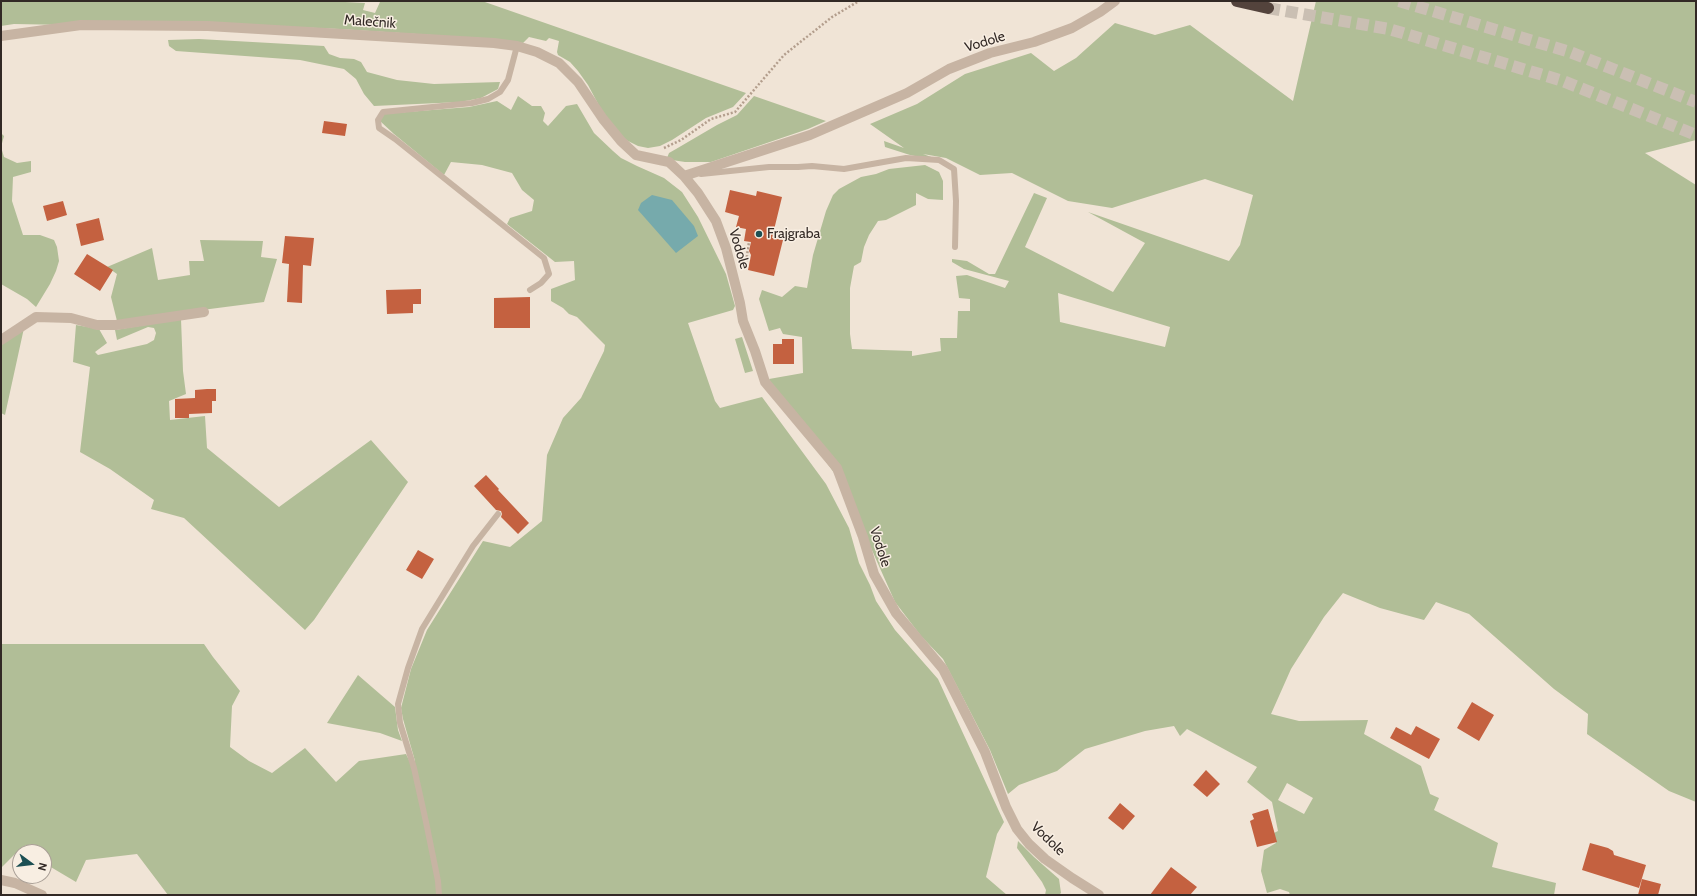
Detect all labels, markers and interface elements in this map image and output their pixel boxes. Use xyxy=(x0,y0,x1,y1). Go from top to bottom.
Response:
street label: Malečnik xyxy=(344,12,396,32)
street label: Vodole xyxy=(963,28,1007,56)
place label: Frajgraba xyxy=(767,226,820,242)
street label: Vodole xyxy=(725,227,753,271)
marker: Frajgraba xyxy=(754,229,764,239)
street label: Vodole xyxy=(866,525,894,569)
street label: Vodole xyxy=(1027,819,1069,859)
north arrow xyxy=(12,844,52,884)
text: N xyxy=(35,861,50,872)

